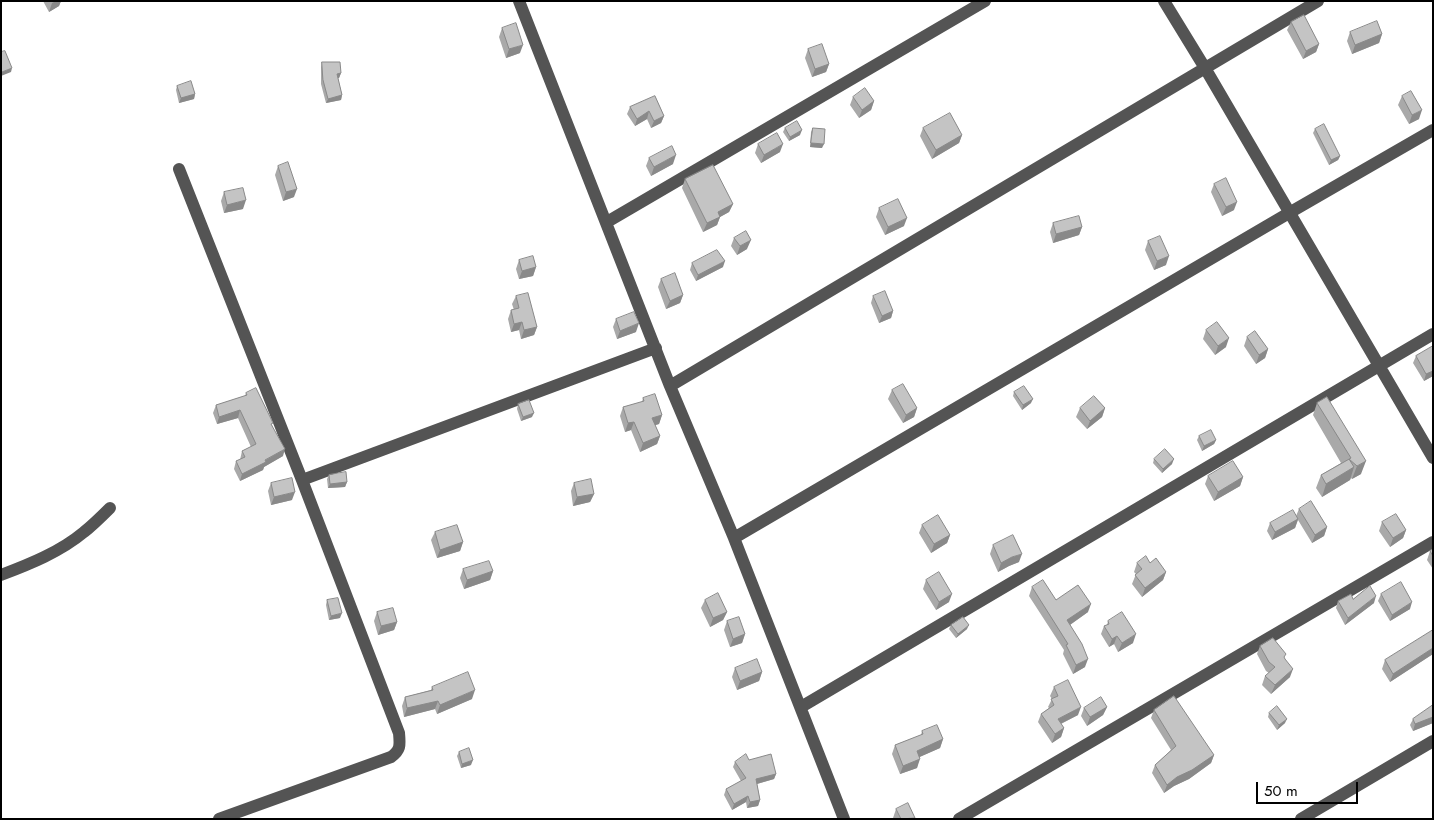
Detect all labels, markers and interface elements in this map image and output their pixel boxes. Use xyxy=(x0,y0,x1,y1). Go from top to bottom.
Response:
scale bar xyxy=(1259,772,1362,804)
text: 50 m xyxy=(1264,780,1298,802)

